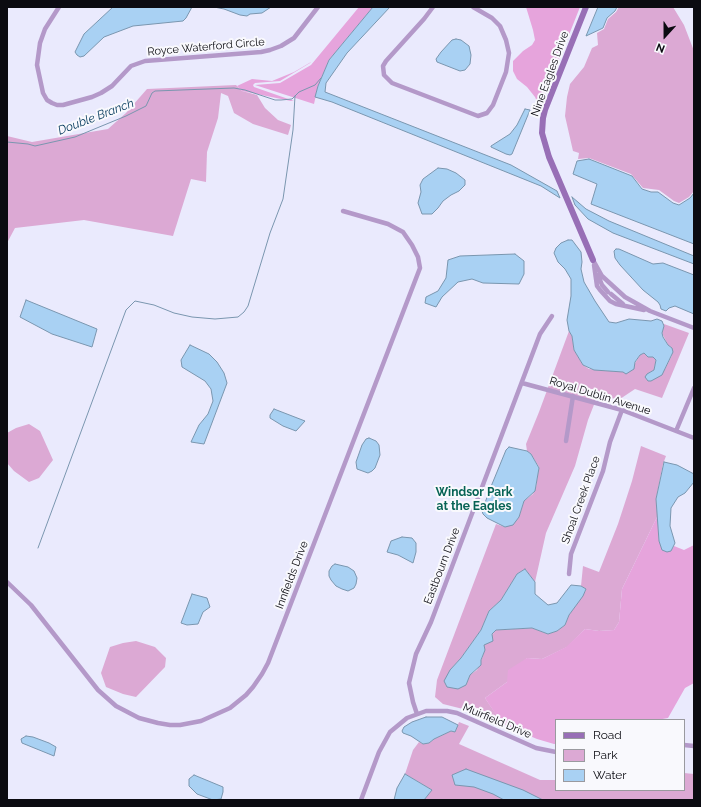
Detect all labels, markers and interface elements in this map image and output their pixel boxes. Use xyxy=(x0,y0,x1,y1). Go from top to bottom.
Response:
north arrow xyxy=(645,16,685,56)
street label: Nine Eagles Drive xyxy=(528,30,572,118)
street label: Royce Waterford Circle xyxy=(147,35,265,59)
text: N xyxy=(654,40,667,55)
water label: Double Branch xyxy=(56,96,136,138)
street label: Royal Dublin Avenue xyxy=(548,374,652,418)
street label: Shoal Creek Place xyxy=(559,454,603,546)
district label: Windsor Park at the Eagles xyxy=(435,485,513,513)
street label: Eastbourn Drive xyxy=(421,526,463,606)
street label: Innfields Drive xyxy=(273,539,311,611)
street label: Muirfield Drive xyxy=(461,701,533,741)
legend xyxy=(555,719,685,791)
text: Road xyxy=(593,728,622,742)
text: Park xyxy=(593,748,618,762)
text: Water xyxy=(593,768,627,782)

